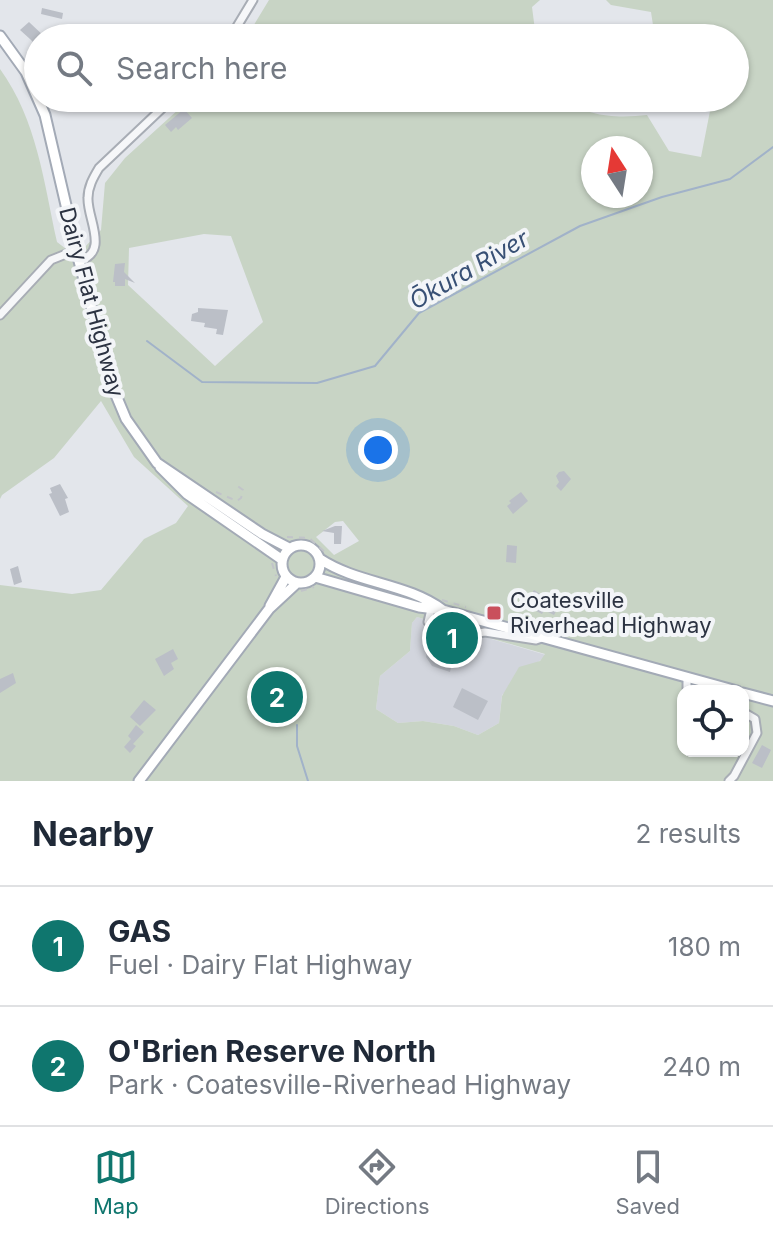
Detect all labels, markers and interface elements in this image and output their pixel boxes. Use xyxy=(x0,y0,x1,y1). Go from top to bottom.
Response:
search box xyxy=(24,24,749,112)
icon: search xyxy=(52,46,96,90)
text: Search here xyxy=(116,50,288,86)
north arrow xyxy=(581,136,653,208)
street label: Dairy Flat Highway xyxy=(54,204,130,400)
water label: Ōkura River xyxy=(404,223,534,315)
your location xyxy=(358,430,398,470)
place label: Coatesville Riverhead Highway xyxy=(510,587,712,638)
marker: Coatesville Riverhead Highway xyxy=(485,604,503,622)
pin: 1 xyxy=(426,608,478,668)
pin: 2 xyxy=(251,667,303,727)
map controls xyxy=(677,685,749,757)
button: locate xyxy=(677,685,749,757)
text: Nearby xyxy=(32,813,154,854)
text: 2 results xyxy=(636,818,741,849)
text: GAS xyxy=(108,913,171,949)
text: 1 xyxy=(52,931,64,962)
text: 180 m xyxy=(668,931,741,962)
text: Fuel · Dairy Flat Highway xyxy=(108,949,412,980)
text: O'Brien Reserve North xyxy=(108,1033,436,1069)
text: 2 xyxy=(50,1051,66,1082)
text: 240 m xyxy=(662,1051,741,1082)
text: Park · Coatesville-Riverhead Highway xyxy=(108,1069,571,1100)
tab: Map xyxy=(93,1145,139,1219)
tab: Directions xyxy=(325,1145,430,1219)
tab: Saved xyxy=(616,1145,680,1219)

